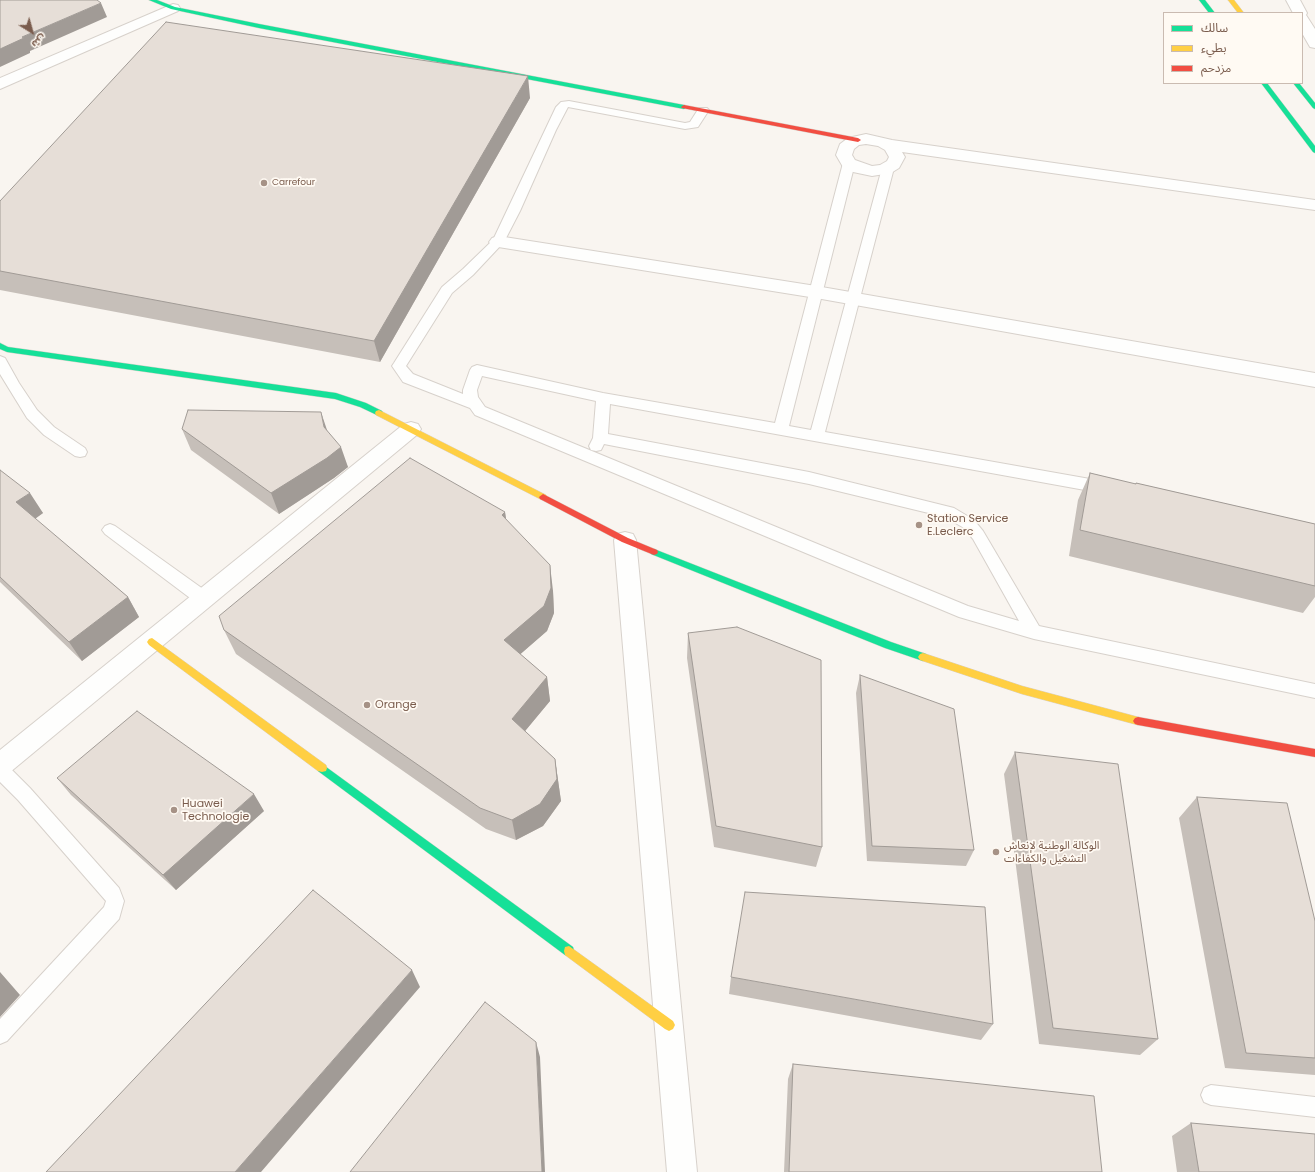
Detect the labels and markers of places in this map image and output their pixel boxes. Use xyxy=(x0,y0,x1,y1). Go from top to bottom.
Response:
marker: Carrefour xyxy=(259,178,269,188)
place label: Carrefour xyxy=(272,178,315,188)
place label: Station Service E.Leclerc xyxy=(927,512,1008,538)
marker: Station Service E.Leclerc xyxy=(914,520,924,530)
place label: Orange xyxy=(375,698,416,712)
marker: Orange xyxy=(362,700,372,710)
place label: Huawei Technologie xyxy=(182,797,249,823)
marker: Huawei Technologie xyxy=(169,805,179,815)
place label: الوكالة الوطنية لإنعاش التشغيل والكفاءات xyxy=(1004,839,1099,865)
marker: الوكالة الوطنية لإنعاش التشغيل والكفاءات xyxy=(991,847,1001,857)

